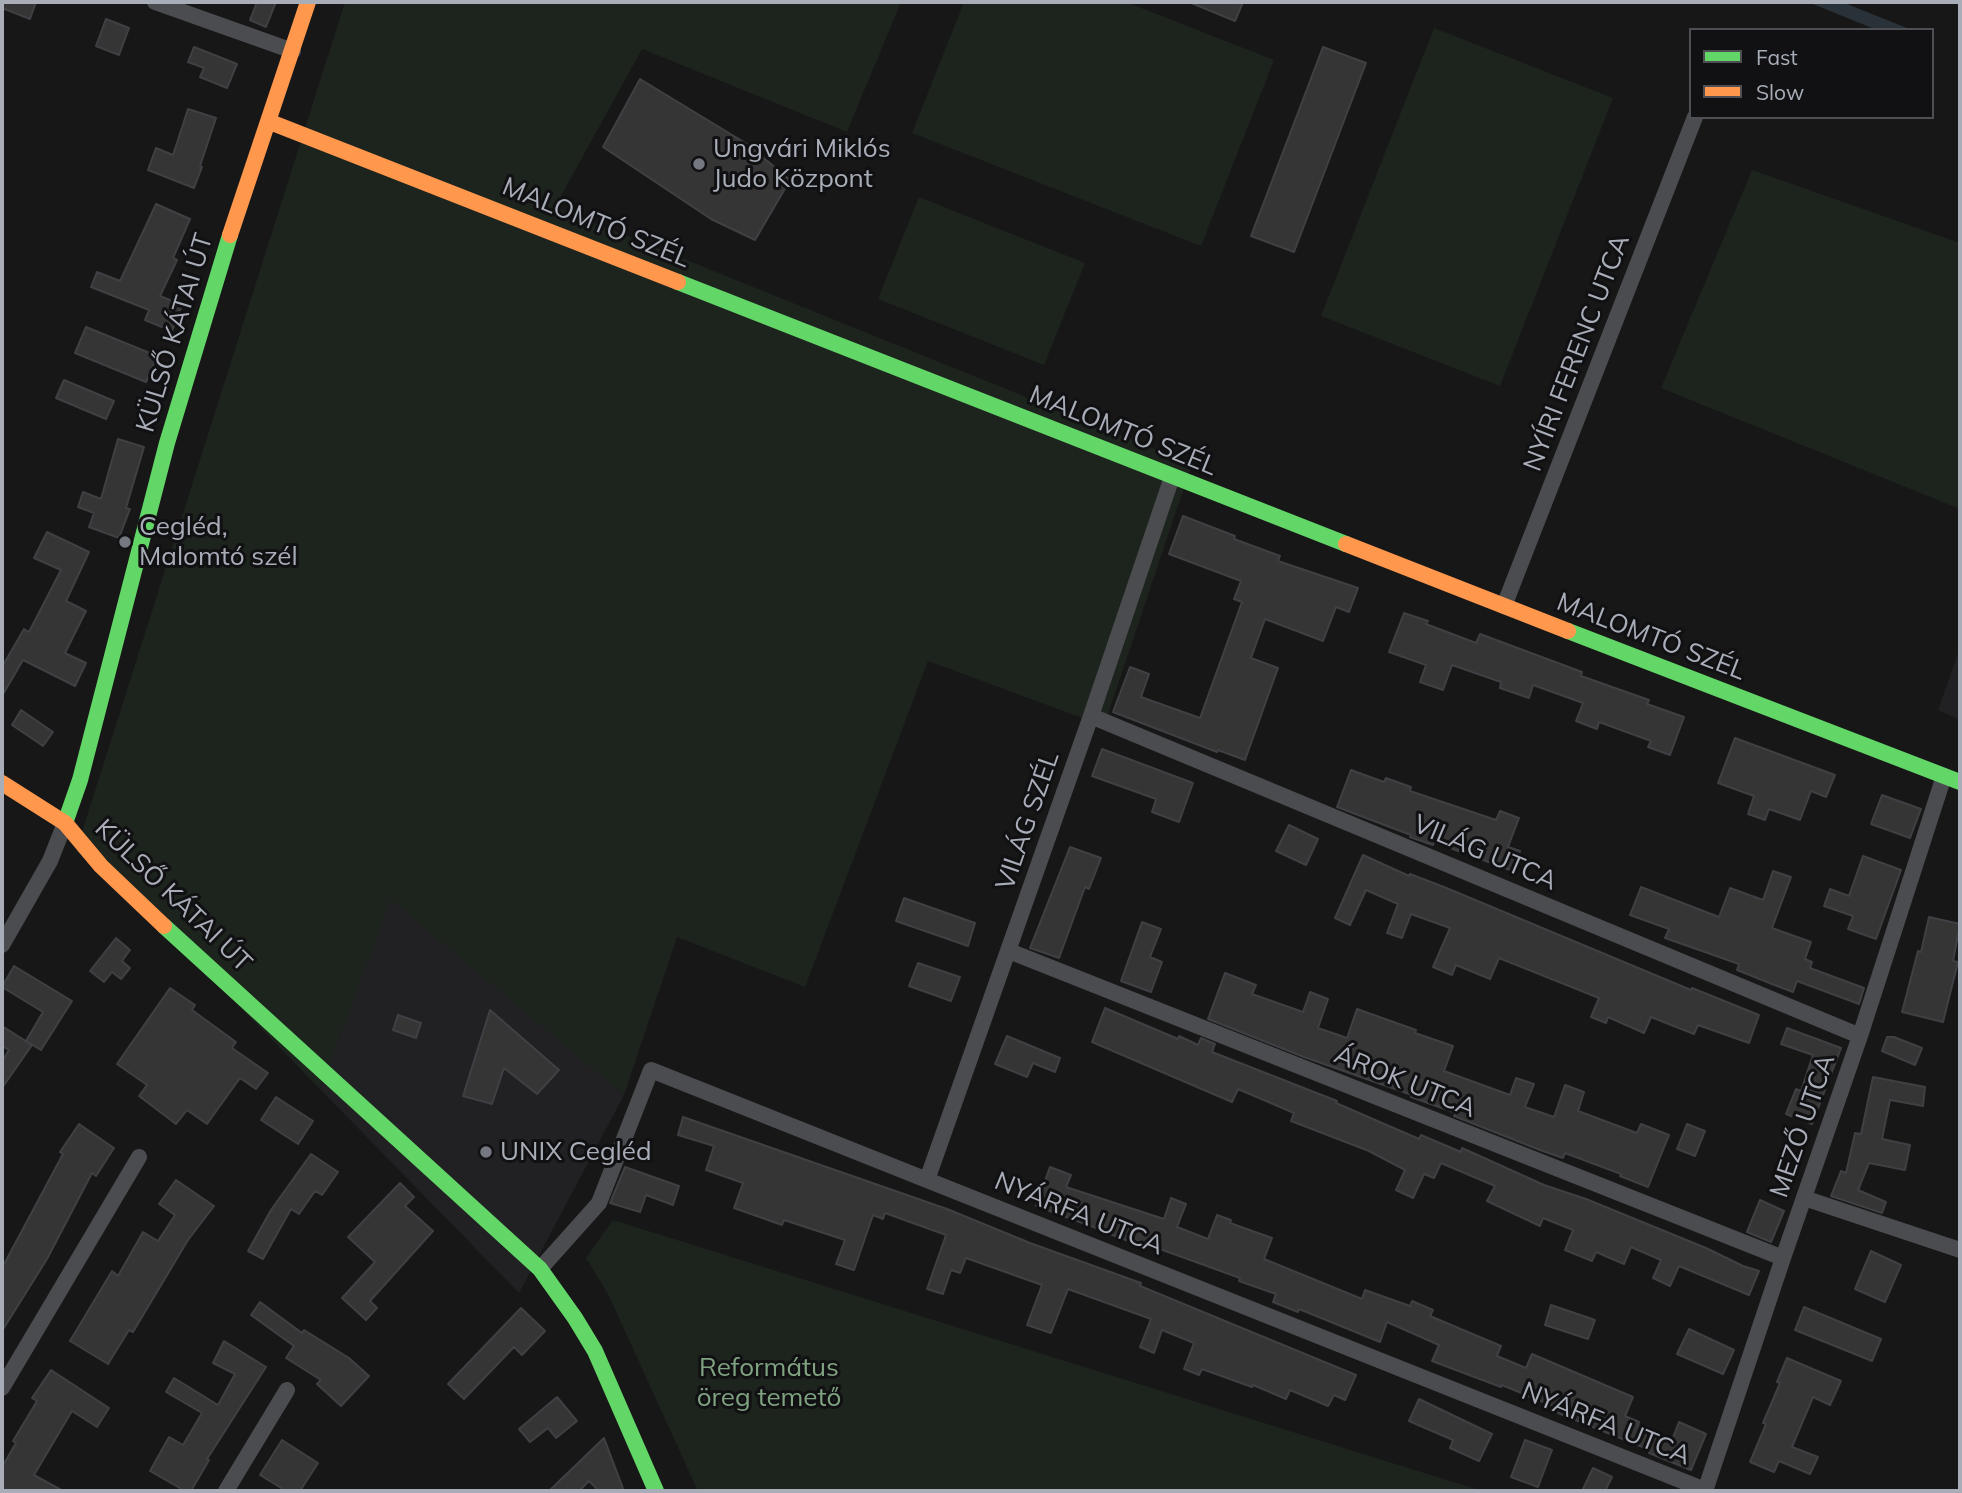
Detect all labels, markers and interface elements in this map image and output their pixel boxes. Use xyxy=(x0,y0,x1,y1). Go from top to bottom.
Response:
legend xyxy=(1689,28,1934,119)
text: Fast xyxy=(1756,44,1798,70)
text: Slow xyxy=(1756,79,1804,105)
place label: Ungvári Miklós Judo Központ xyxy=(713,133,891,194)
marker: Ungvári Miklós Judo Központ xyxy=(691,156,707,172)
street label: MALOMTÓ SZÉL xyxy=(498,171,694,275)
street label: KÜLSŐ KÁTAI ÚT xyxy=(130,230,220,436)
street label: NYÍRI FERENC UTCA xyxy=(1517,230,1637,476)
street label: MALOMTÓ SZÉL xyxy=(1025,379,1221,483)
place label: Cegléd, Malomtó szél xyxy=(139,511,298,572)
marker: Cegléd, Malomtó szél xyxy=(117,534,133,550)
street label: MALOMTÓ SZÉL xyxy=(1552,587,1750,687)
street label: VILÁG SZÉL xyxy=(990,748,1066,894)
street label: VILÁG UTCA xyxy=(1408,809,1562,897)
street label: KÜLSŐ KÁTAI ÚT xyxy=(88,813,258,979)
street label: ÁROK UTCA xyxy=(1329,1039,1481,1125)
street label: MEZŐ UTCA xyxy=(1764,1050,1842,1202)
place label: UNIX Cegléd xyxy=(500,1136,652,1168)
marker: UNIX Cegléd xyxy=(478,1144,494,1160)
street label: NYÁRFA UTCA xyxy=(990,1166,1168,1262)
park label: Református öreg temető xyxy=(697,1352,841,1414)
street label: NYÁRFA UTCA xyxy=(1517,1376,1695,1472)

